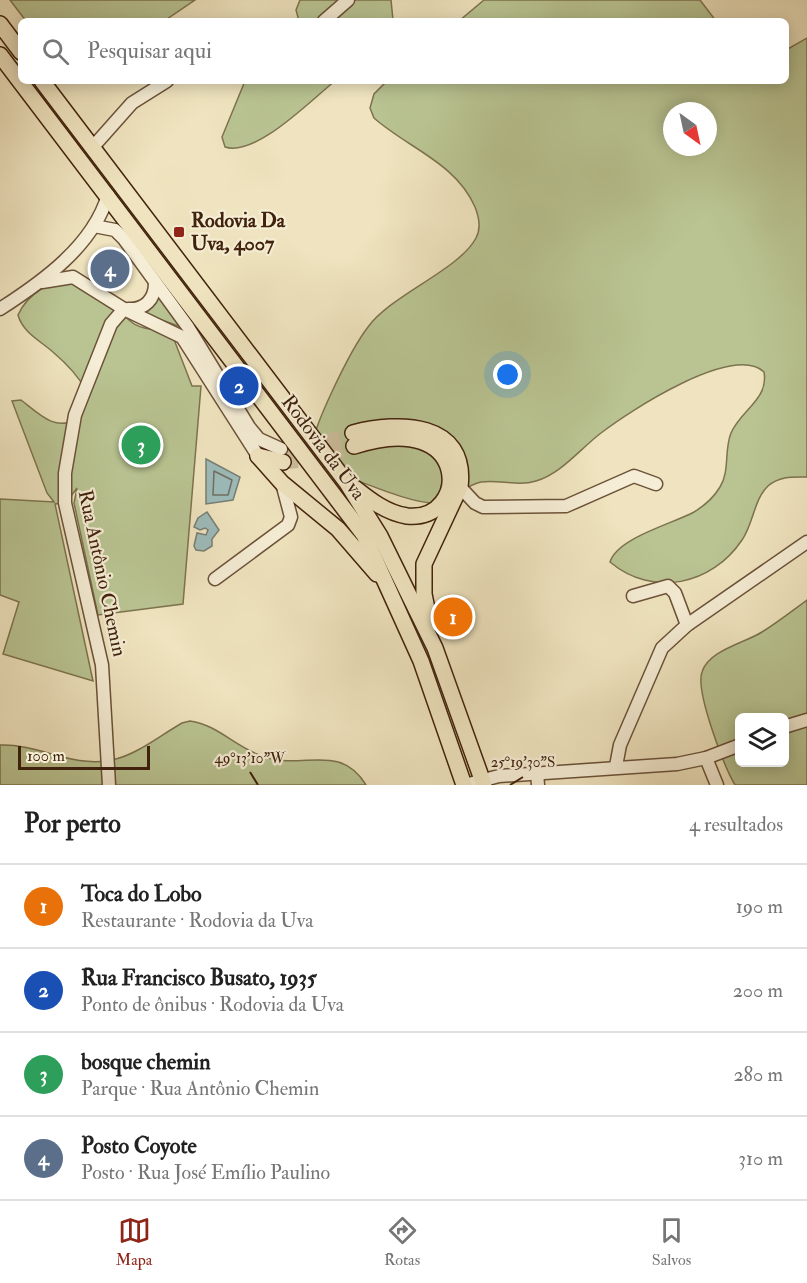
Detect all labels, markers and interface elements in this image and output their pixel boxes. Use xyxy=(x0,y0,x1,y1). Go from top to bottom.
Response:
search box xyxy=(18,18,789,84)
icon: search xyxy=(39,35,72,68)
text: Pesquisar aqui xyxy=(87,37,212,65)
north arrow xyxy=(663,102,717,156)
place label: Rodovia Da Uva, 4007 xyxy=(191,208,286,256)
marker: Rodovia Da Uva, 4007 xyxy=(172,225,186,239)
pin: 4 xyxy=(90,246,130,292)
your location xyxy=(493,360,522,389)
pin: 2 xyxy=(220,364,258,408)
street label: Rodovia da Uva xyxy=(276,390,372,505)
pin: 3 xyxy=(122,422,160,468)
street label: Rua Antônio Chemin xyxy=(73,487,132,659)
pin: 1 xyxy=(434,594,472,640)
map controls xyxy=(735,713,789,767)
button: layers xyxy=(735,713,789,767)
scale bar xyxy=(18,743,150,770)
text: 100 m xyxy=(27,746,65,766)
text: 49°13'10"W xyxy=(215,749,286,768)
text: 25°19'30"S xyxy=(491,753,555,772)
text: Por perto xyxy=(24,808,121,840)
text: 4 resultados xyxy=(689,812,783,837)
text: Toca do Lobo xyxy=(81,880,202,908)
text: 1 xyxy=(40,894,47,919)
text: 190 m xyxy=(736,894,783,919)
text: Restaurante · Rodovia da Uva xyxy=(81,908,314,933)
text: Rua Francisco Busato, 1935 xyxy=(81,964,317,992)
text: 2 xyxy=(38,978,49,1003)
text: 200 m xyxy=(733,978,783,1003)
text: Ponto de ônibus · Rodovia da Uva xyxy=(81,992,344,1017)
text: bosque chemin xyxy=(81,1048,211,1076)
text: 3 xyxy=(40,1062,47,1087)
text: 280 m xyxy=(733,1062,783,1087)
text: Parque · Rua Antônio Chemin xyxy=(81,1076,319,1101)
text: Posto Coyote xyxy=(81,1132,197,1160)
text: 4 xyxy=(38,1146,49,1171)
text: 310 m xyxy=(738,1146,783,1171)
text: Posto · Rua José Emílio Paulino xyxy=(81,1160,330,1185)
tab: Mapa xyxy=(116,1214,152,1270)
tab: Rotas xyxy=(384,1214,420,1270)
tab: Salvos xyxy=(652,1214,691,1270)

